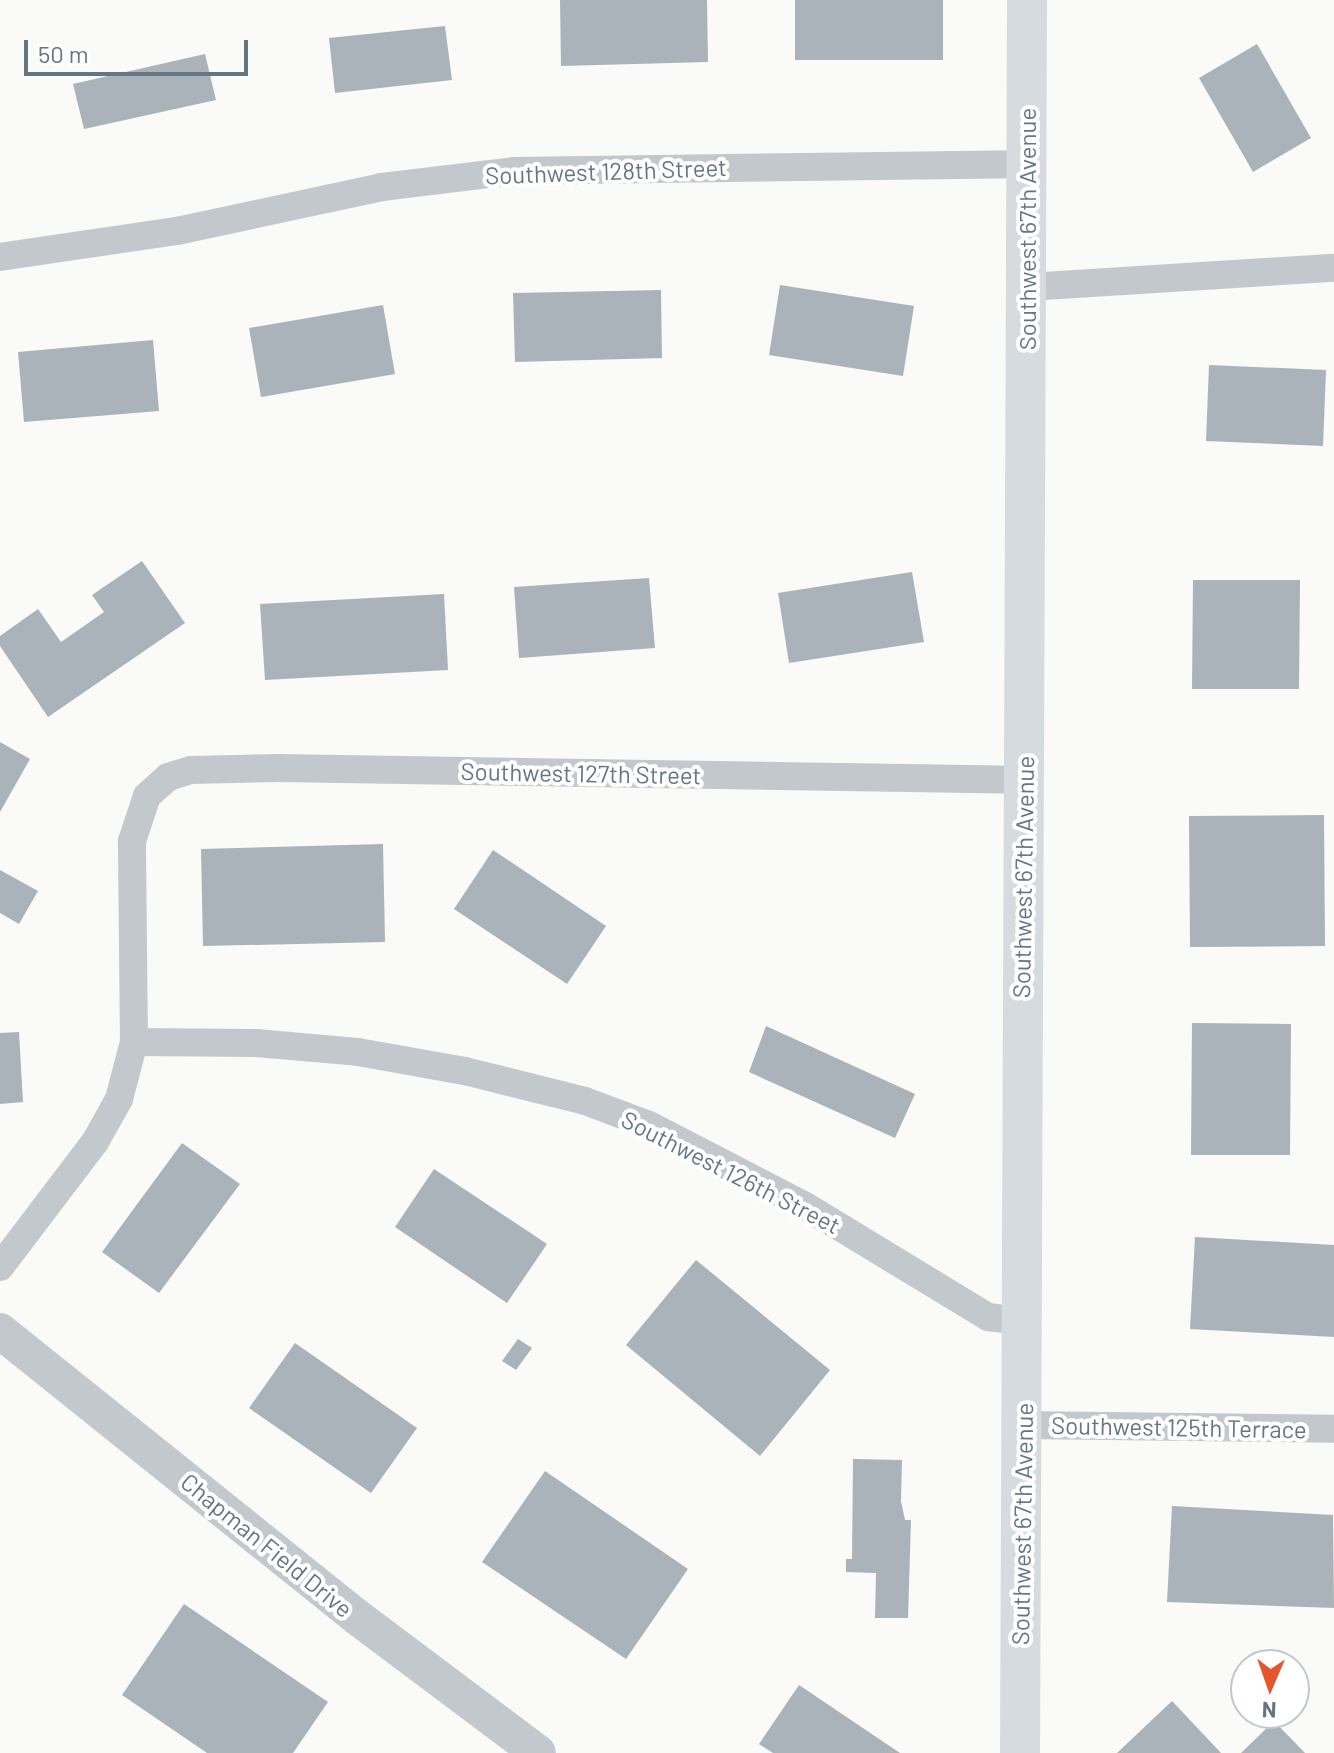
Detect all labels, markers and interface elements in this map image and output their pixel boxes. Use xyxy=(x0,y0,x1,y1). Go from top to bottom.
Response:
scale bar xyxy=(28,24,252,74)
text: 50 m xyxy=(38,39,89,68)
street label: Southwest 67th Avenue xyxy=(1013,108,1041,350)
street label: Southwest 128th Street xyxy=(485,152,727,190)
street label: Southwest 67th Avenue xyxy=(1006,756,1040,998)
street label: Southwest 127th Street xyxy=(460,757,702,789)
street label: Southwest 126th Street xyxy=(617,1104,845,1240)
street label: Southwest 67th Avenue xyxy=(1005,1403,1039,1645)
street label: Southwest 125th Terrace xyxy=(1051,1410,1307,1444)
street label: Chapman Field Drive xyxy=(175,1467,359,1623)
north arrow xyxy=(1230,1649,1310,1729)
text: N xyxy=(1261,1698,1277,1724)

